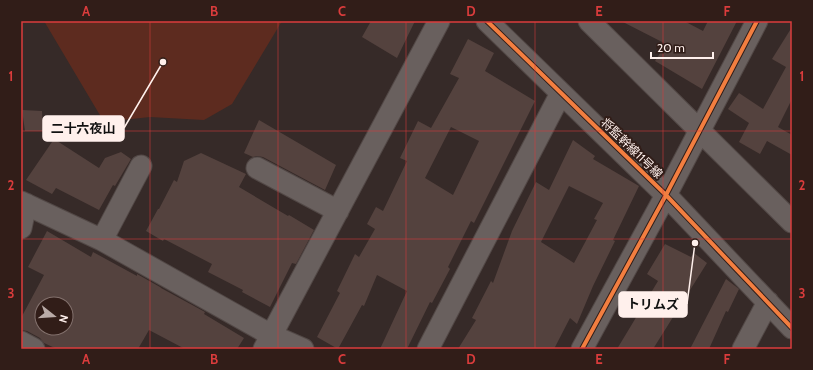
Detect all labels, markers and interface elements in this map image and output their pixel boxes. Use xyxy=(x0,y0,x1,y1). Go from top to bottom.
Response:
text: A xyxy=(82,3,91,19)
text: B xyxy=(210,3,218,19)
text: C xyxy=(338,3,346,19)
text: D xyxy=(466,3,476,19)
text: E xyxy=(595,3,603,19)
text: F xyxy=(724,3,731,19)
scale bar xyxy=(651,34,713,60)
text: 20 m xyxy=(657,40,685,55)
text: 1 xyxy=(9,68,13,84)
text: 1 xyxy=(800,68,804,84)
street label: 将監幹線11号線 xyxy=(598,115,666,181)
callout: 二十六夜山 xyxy=(43,116,124,141)
text: 二十六夜山 xyxy=(50,120,116,136)
text: 2 xyxy=(8,177,15,193)
text: 2 xyxy=(799,177,806,193)
text: 3 xyxy=(7,285,15,301)
text: 3 xyxy=(798,285,806,301)
callout: トリムズ xyxy=(619,292,687,317)
north arrow xyxy=(34,296,74,336)
text: トリムズ xyxy=(627,296,679,312)
text: N xyxy=(56,313,71,325)
text: A xyxy=(82,351,91,367)
text: B xyxy=(210,351,218,367)
text: C xyxy=(338,351,346,367)
text: D xyxy=(466,351,476,367)
text: E xyxy=(595,351,603,367)
text: F xyxy=(724,351,731,367)

